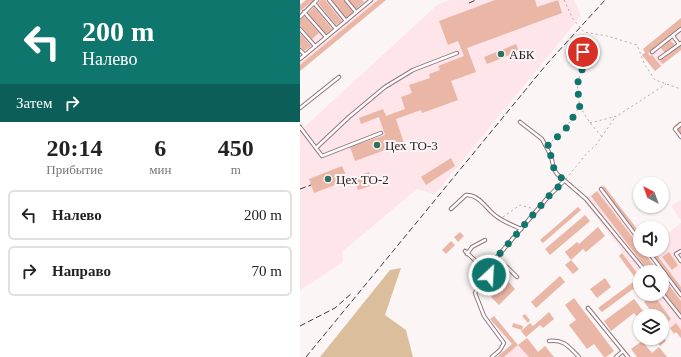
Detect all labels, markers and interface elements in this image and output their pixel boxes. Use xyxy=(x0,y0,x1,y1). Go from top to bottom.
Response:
icon: left xyxy=(16,16,68,68)
text: 200 m xyxy=(82,16,154,47)
pin xyxy=(566,35,600,69)
icon: arrive xyxy=(572,41,594,63)
place label: АБК xyxy=(509,47,535,62)
text: Налево xyxy=(82,49,138,69)
marker: АБК xyxy=(496,49,506,59)
icon: right xyxy=(61,92,83,114)
text: Затем xyxy=(16,95,53,111)
text: 20:14 xyxy=(47,135,103,161)
text: 6 xyxy=(154,135,166,161)
text: 450 xyxy=(218,135,254,161)
place label: Цех ТО-3 xyxy=(385,138,438,153)
marker: Цех ТО-3 xyxy=(372,140,382,150)
text: Прибытие xyxy=(46,162,103,177)
text: мин xyxy=(149,162,171,177)
text: m xyxy=(231,162,241,177)
place label: Цех ТО-2 xyxy=(336,172,389,187)
marker: Цех ТО-2 xyxy=(323,174,333,184)
north arrow xyxy=(633,177,669,213)
map controls xyxy=(633,177,669,345)
icon: left xyxy=(18,204,40,226)
text: Налево xyxy=(52,207,102,223)
text: 200 m xyxy=(244,207,282,223)
button: sound xyxy=(633,221,669,257)
position arrow xyxy=(468,254,510,296)
icon: right xyxy=(18,260,40,282)
text: Направо xyxy=(52,263,111,279)
text: 70 m xyxy=(252,263,282,279)
button: search xyxy=(633,265,669,301)
button: layers xyxy=(633,309,669,345)

